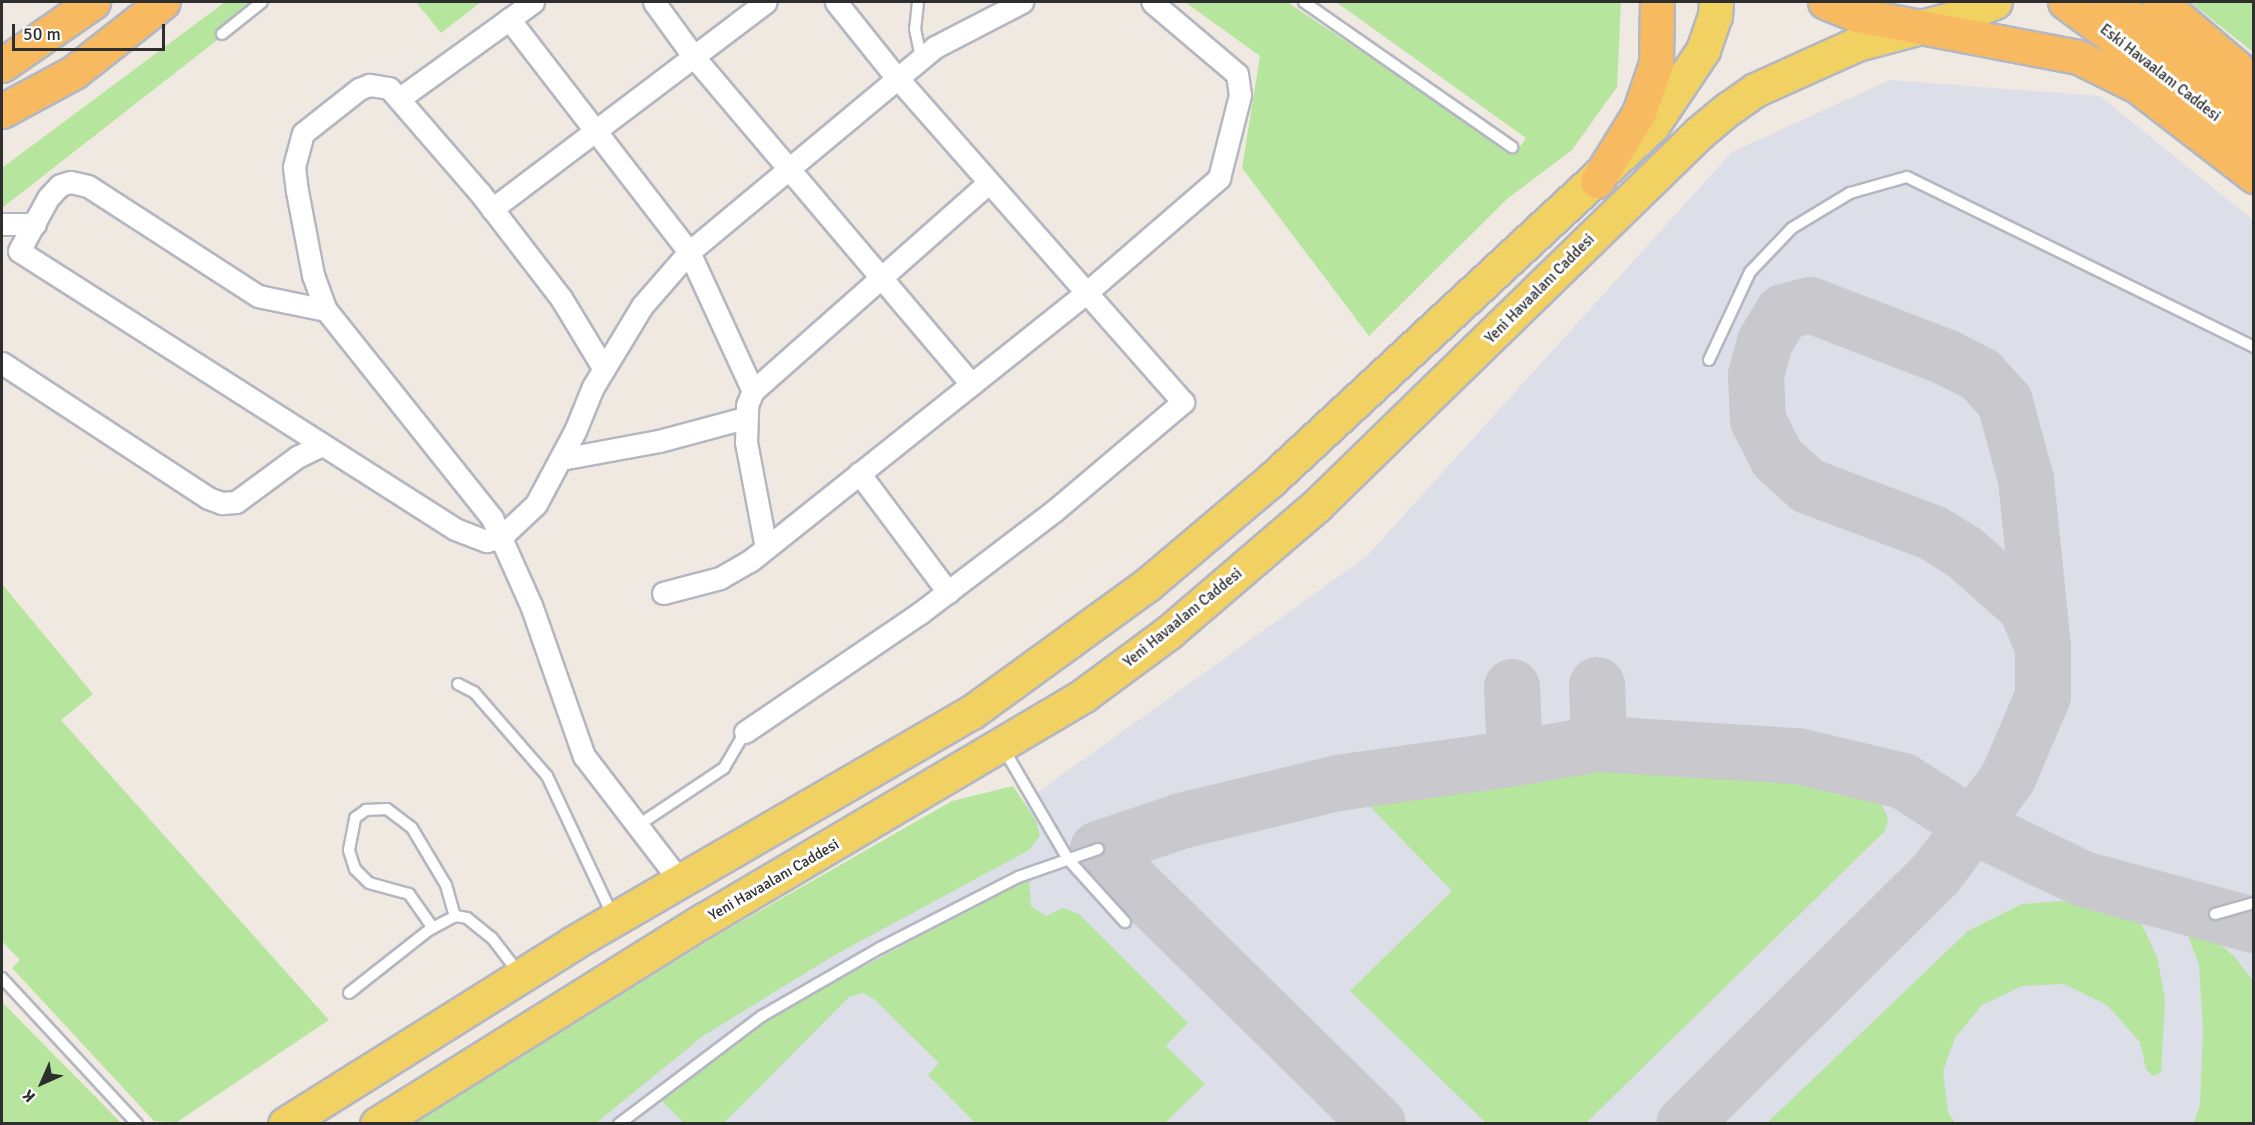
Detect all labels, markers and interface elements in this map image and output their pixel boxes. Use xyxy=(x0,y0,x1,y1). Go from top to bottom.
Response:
scale bar xyxy=(15,12,168,50)
street label: Eski Havaalanı Caddesi xyxy=(2096,21,2224,125)
text: 50 m xyxy=(23,23,61,45)
street label: Yeni Havaalanı Caddesi xyxy=(1482,231,1598,347)
street label: Yeni Havaalanı Caddesi xyxy=(1120,565,1246,671)
street label: Yeni Havaalanı Caddesi xyxy=(706,835,842,925)
north arrow xyxy=(12,1053,72,1113)
text: K xyxy=(19,1085,40,1106)

